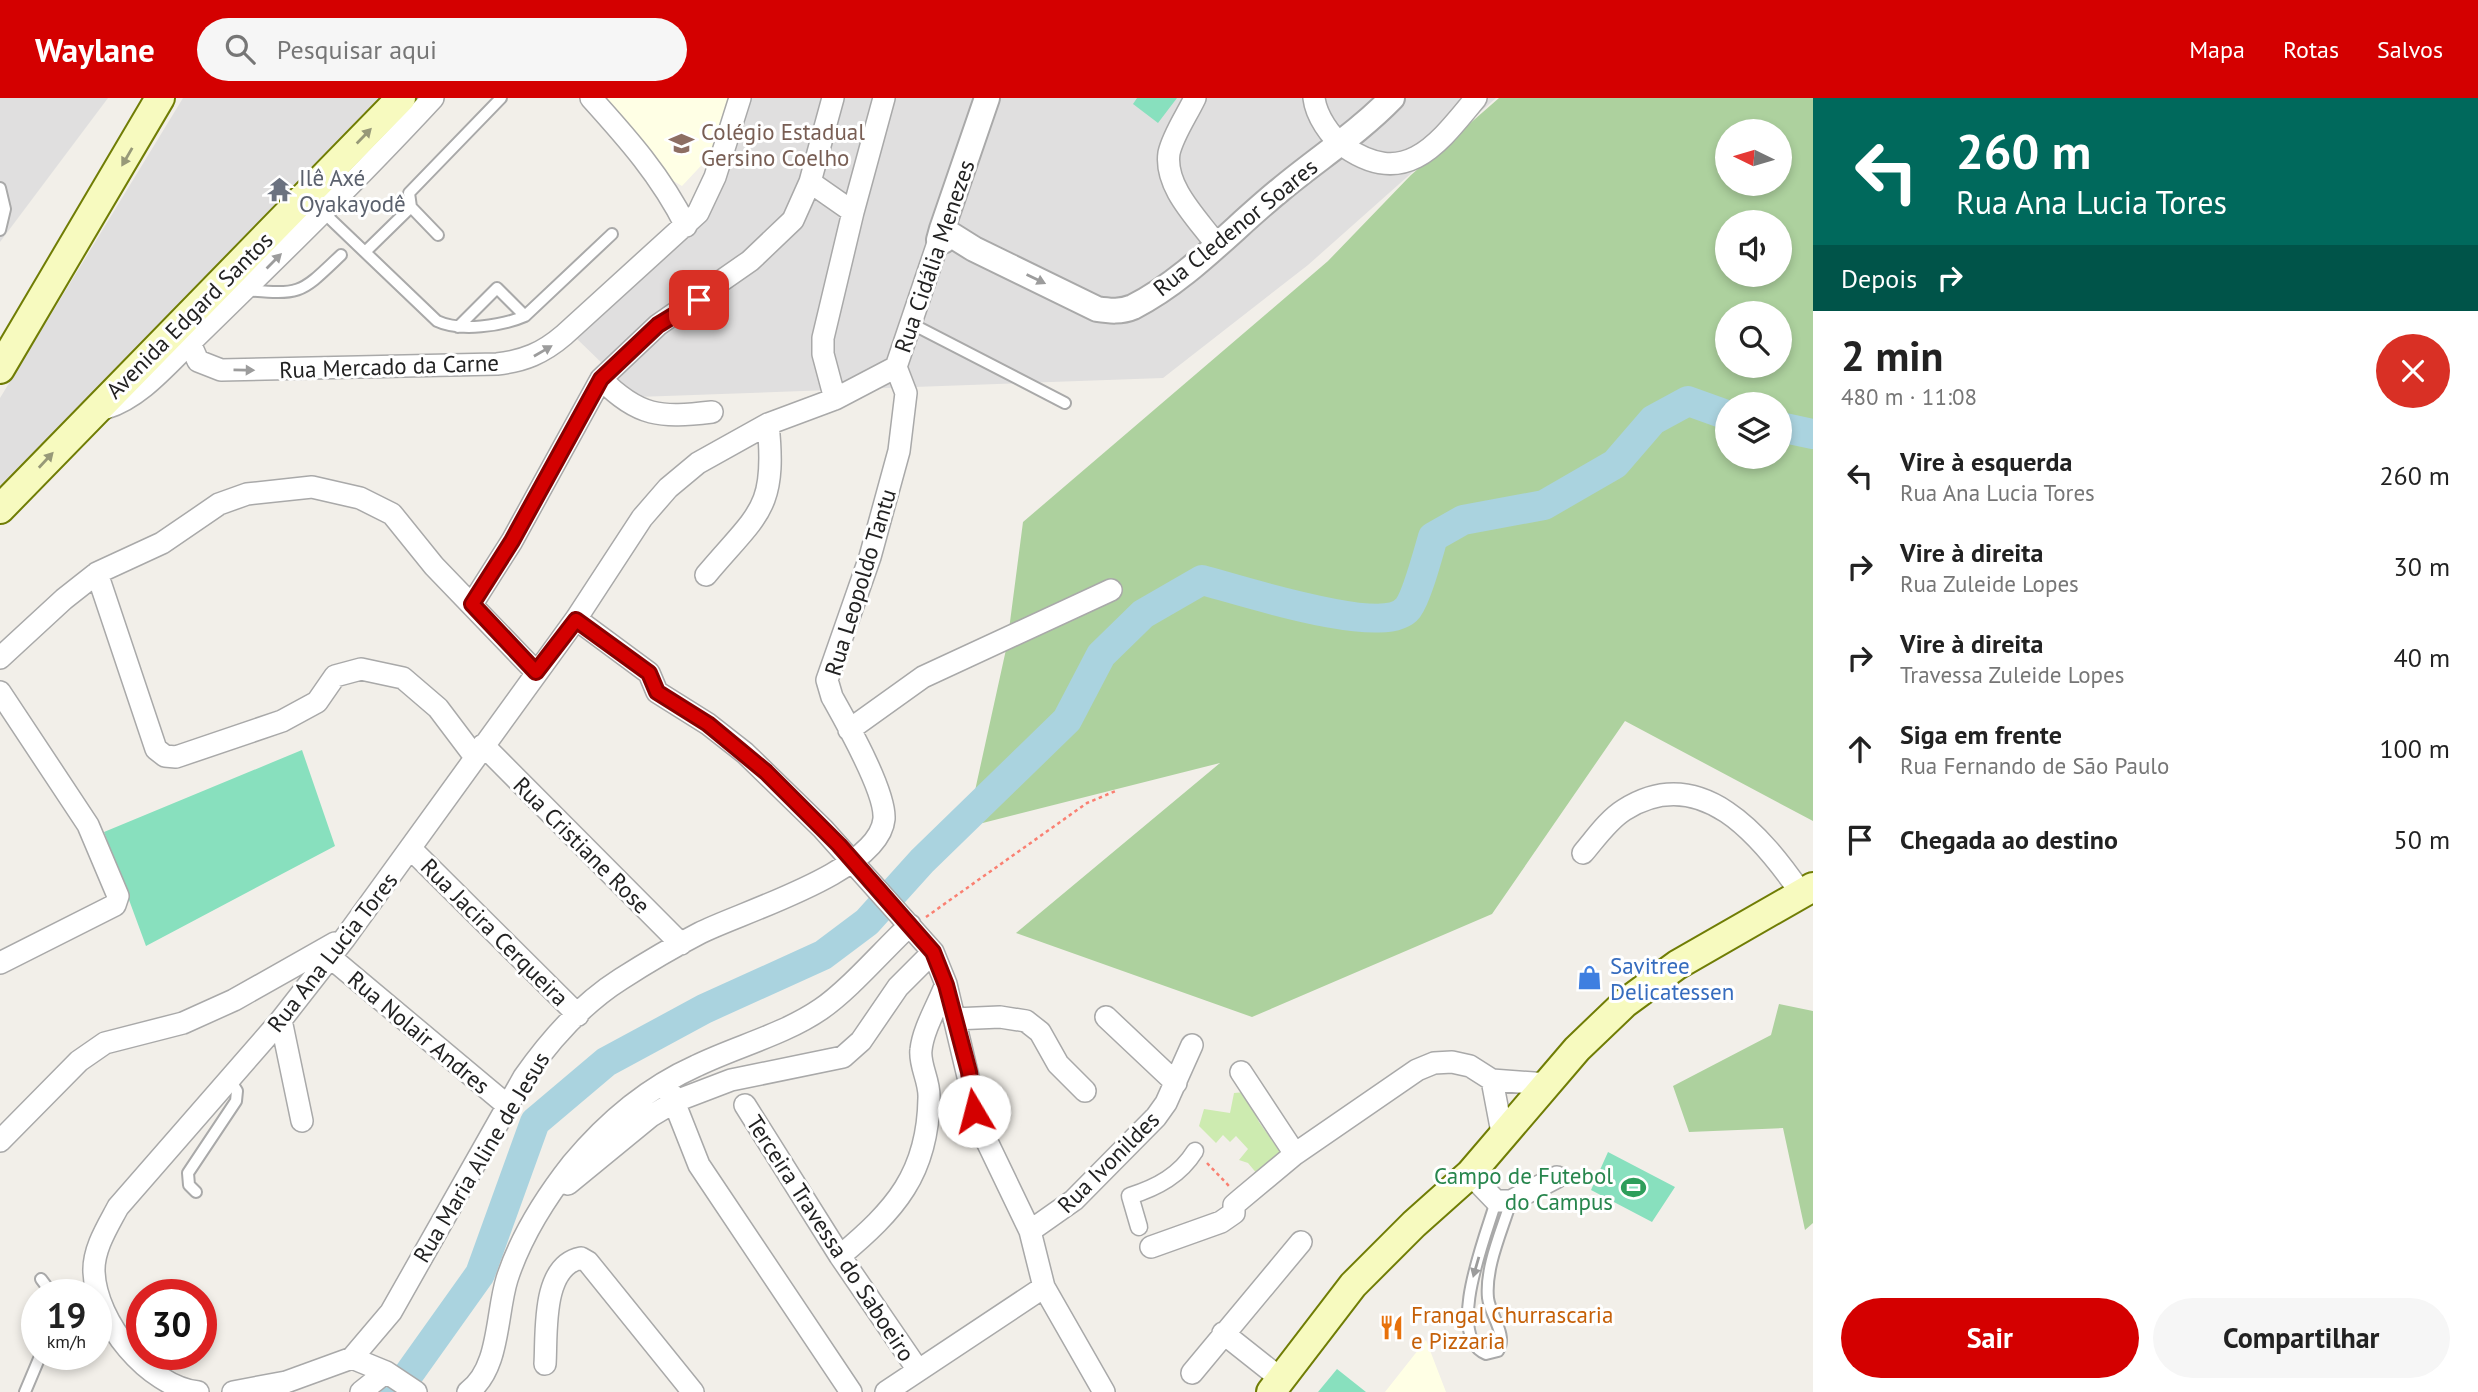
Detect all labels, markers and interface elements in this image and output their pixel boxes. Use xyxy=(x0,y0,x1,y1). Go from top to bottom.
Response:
search box xyxy=(197,18,687,81)
text: Waylane xyxy=(35,28,155,71)
icon: search xyxy=(221,30,259,68)
text: Pesquisar aqui xyxy=(277,33,437,66)
text: Mapa xyxy=(2189,34,2245,65)
text: Rotas xyxy=(2283,34,2339,65)
text: Salvos xyxy=(2377,34,2443,65)
place label: Colégio Estadual Gersino Coelho xyxy=(701,117,865,172)
north arrow xyxy=(1715,119,1792,196)
map controls xyxy=(1715,119,1792,469)
text: 260 m xyxy=(1956,119,2091,183)
icon: left xyxy=(1841,126,1932,217)
one-way arrow xyxy=(356,128,372,145)
school or university icon: Colégio Estadual Gersino Coelho xyxy=(667,130,695,158)
one-way arrow xyxy=(121,148,133,167)
street label: Rua Cledenor Soares xyxy=(1147,152,1323,302)
street label: Rua Cidália Menezes xyxy=(887,156,981,356)
place label: Ilê Axé Oyakayodê xyxy=(299,163,406,218)
temple icon: Ilê Axé Oyakayodê xyxy=(265,176,293,204)
text: Rua Ana Lucia Tores xyxy=(1956,181,2227,223)
button: sound xyxy=(1715,210,1792,287)
street label: Avenida Edgard Santos xyxy=(99,225,279,405)
one-way arrow xyxy=(265,252,282,269)
icon: right xyxy=(1931,259,1969,297)
text: Depois xyxy=(1841,262,1917,295)
pin xyxy=(669,270,729,330)
one-way arrow xyxy=(1026,274,1046,285)
icon: arrive xyxy=(680,281,718,319)
button: search xyxy=(1715,301,1792,378)
text: 2 min xyxy=(1841,328,1943,383)
button: close xyxy=(2376,334,2450,408)
one-way arrow xyxy=(533,344,552,357)
street label: Rua Mercado da Carne xyxy=(279,348,499,384)
one-way arrow xyxy=(234,364,256,376)
text: 480 m · 11:08 xyxy=(1841,382,1977,411)
button: layers xyxy=(1715,392,1792,469)
text: Vire à esquerda xyxy=(1900,445,2072,478)
one-way arrow xyxy=(38,452,54,469)
icon: left xyxy=(1841,457,1879,495)
text: 260 m xyxy=(2379,459,2450,492)
text: Rua Ana Lucia Tores xyxy=(1900,478,2095,507)
street label: Rua Leopoldo Tantu xyxy=(818,485,902,679)
text: Vire à direita xyxy=(1900,536,2043,569)
icon: right xyxy=(1841,548,1879,586)
text: 30 m xyxy=(2394,550,2450,583)
text: Rua Zuleide Lopes xyxy=(1900,569,2079,598)
text: Vire à direita xyxy=(1900,627,2043,660)
icon: right xyxy=(1841,639,1879,677)
text: 40 m xyxy=(2394,641,2450,674)
text: Travessa Zuleide Lopes xyxy=(1900,660,2124,689)
text: Siga em frente xyxy=(1900,718,2062,751)
icon: ahead xyxy=(1841,730,1879,768)
text: 100 m xyxy=(2379,732,2450,765)
text: Rua Fernando de São Paulo xyxy=(1900,751,2169,780)
street label: Rua Cristiane Rose xyxy=(507,770,657,920)
icon: arrive xyxy=(1841,821,1879,859)
text: Chegada ao destino xyxy=(1900,823,2118,856)
text: 50 m xyxy=(2394,823,2450,856)
street label: Rua Jacira Cerqueira xyxy=(415,852,575,1012)
street label: Rua Ana Lucia Tores xyxy=(261,866,403,1038)
place label: Savitree Delicatessen xyxy=(1610,951,1734,1006)
street label: Rua Nolair Andres xyxy=(342,964,496,1100)
shop icon: Savitree Delicatessen xyxy=(1576,964,1604,992)
street label: Rua Maria Aline de Jesus xyxy=(407,1046,555,1268)
position arrow xyxy=(937,1074,1011,1148)
street label: Rua Ivonildes xyxy=(1051,1105,1165,1219)
street label: Terceira Travessa do Saboeiro xyxy=(740,1109,922,1367)
place label: Campo de Futebol do Campus xyxy=(1434,1161,1613,1216)
sports icon: Campo de Futebol do Campus xyxy=(1619,1174,1647,1202)
one-way arrow xyxy=(1471,1257,1481,1278)
speed limit sign: 30 xyxy=(126,1279,217,1370)
text: 19 xyxy=(47,1292,86,1338)
button: Sair xyxy=(1841,1298,2139,1378)
button: Compartilhar xyxy=(2153,1298,2450,1378)
place label: Frangal Churrascaria e Pizzaria xyxy=(1411,1300,1613,1355)
restaurant icon: Frangal Churrascaria e Pizzaria xyxy=(1377,1313,1405,1341)
text: km/h xyxy=(47,1330,86,1353)

